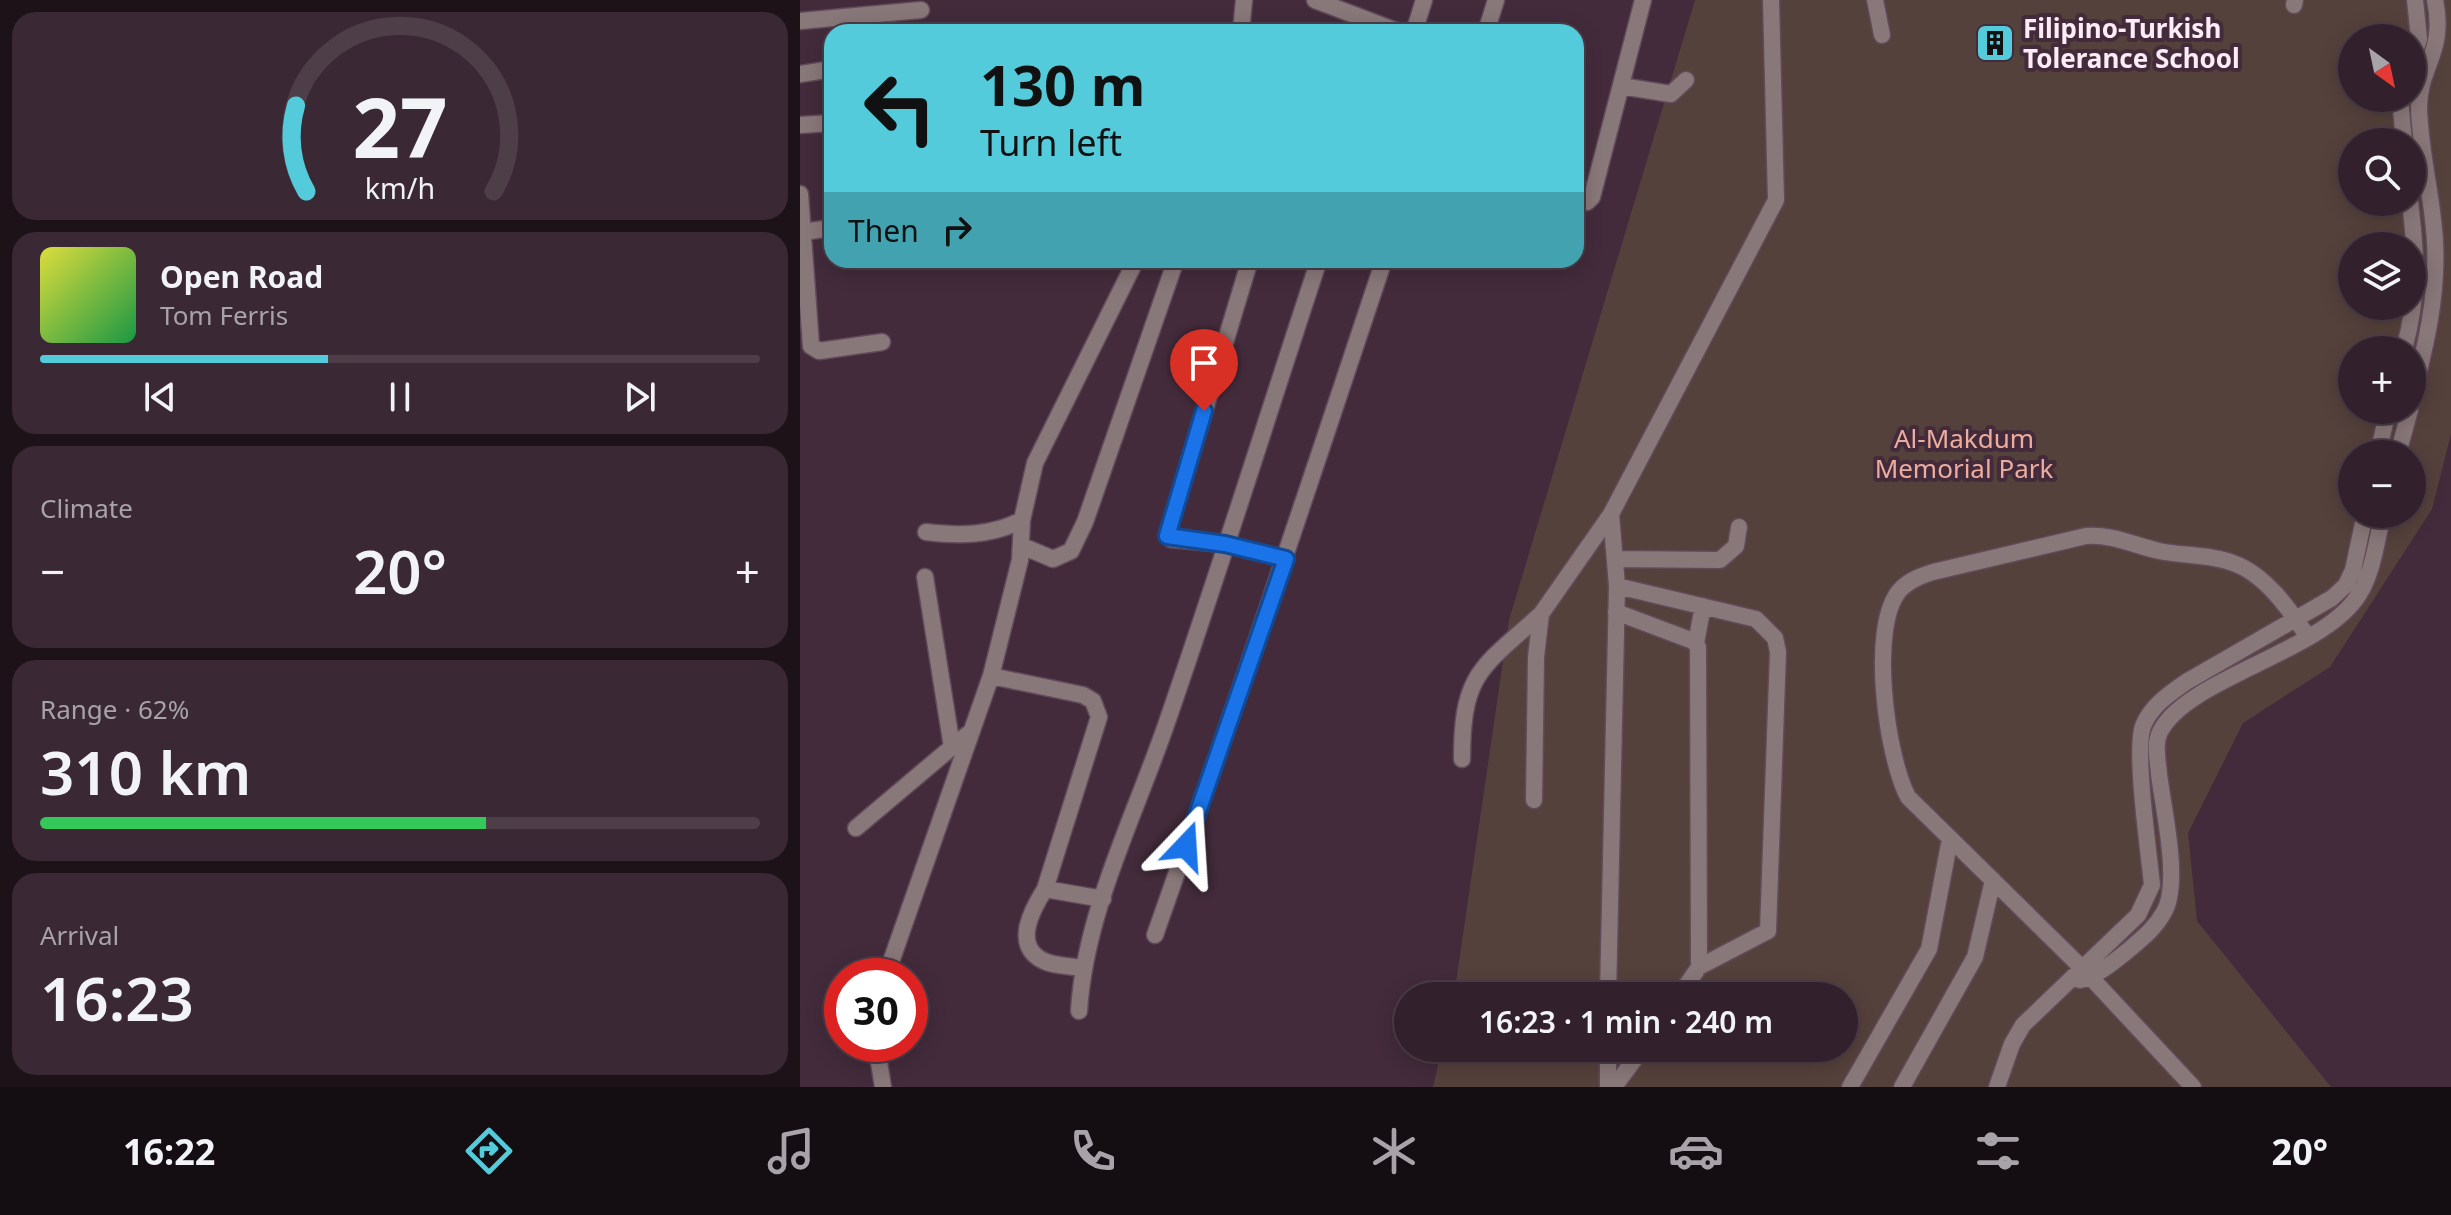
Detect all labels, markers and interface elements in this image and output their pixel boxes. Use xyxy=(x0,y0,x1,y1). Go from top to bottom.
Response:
place label: Filipino-Turkish Tolerance School xyxy=(2023,10,2240,76)
building icon: Filipino-Turkish Tolerance School xyxy=(1974,22,2016,64)
north arrow xyxy=(2338,24,2426,112)
map controls xyxy=(2338,24,2426,528)
text: 130 m xyxy=(980,46,1145,122)
icon: left xyxy=(848,56,952,160)
text: 27 xyxy=(352,69,448,182)
text: Turn left xyxy=(980,118,1122,167)
button: search xyxy=(2338,128,2426,216)
text: km/h xyxy=(365,168,435,207)
icon: right xyxy=(935,208,979,252)
text: Then xyxy=(848,210,919,251)
button: layers xyxy=(2338,232,2426,320)
text: Open Road xyxy=(160,256,323,297)
text: Tom Ferris xyxy=(160,297,288,333)
pin xyxy=(1170,329,1238,411)
button: + xyxy=(2338,336,2426,424)
icon: arrive xyxy=(1182,341,1226,385)
icon: previous xyxy=(138,375,182,419)
icon: pause xyxy=(378,375,422,419)
icon: next xyxy=(618,375,662,419)
park label: Al-Makdum Memorial Park xyxy=(1875,420,2053,486)
button: − xyxy=(2338,440,2426,528)
text: Climate xyxy=(40,490,133,526)
text: 20° xyxy=(353,530,447,612)
text: − xyxy=(40,541,65,601)
text: + xyxy=(735,541,760,601)
text: Range · 62% xyxy=(40,691,189,727)
text: 310 km xyxy=(40,731,251,813)
position arrow xyxy=(1144,804,1228,888)
text: Arrival xyxy=(40,917,119,953)
text: 16:23 xyxy=(40,957,194,1039)
speed limit sign: 30 xyxy=(824,958,928,1062)
text: 16:23 · 1 min · 240 m xyxy=(1479,1001,1773,1042)
icon: directions xyxy=(461,1123,517,1179)
icon: music xyxy=(763,1123,819,1179)
icon: phone xyxy=(1065,1123,1121,1179)
icon: climate xyxy=(1366,1123,1422,1179)
icon: car xyxy=(1668,1123,1724,1179)
icon: filters xyxy=(1970,1123,2026,1179)
text: 16:22 xyxy=(123,1127,215,1176)
text: 20° xyxy=(2272,1127,2328,1176)

